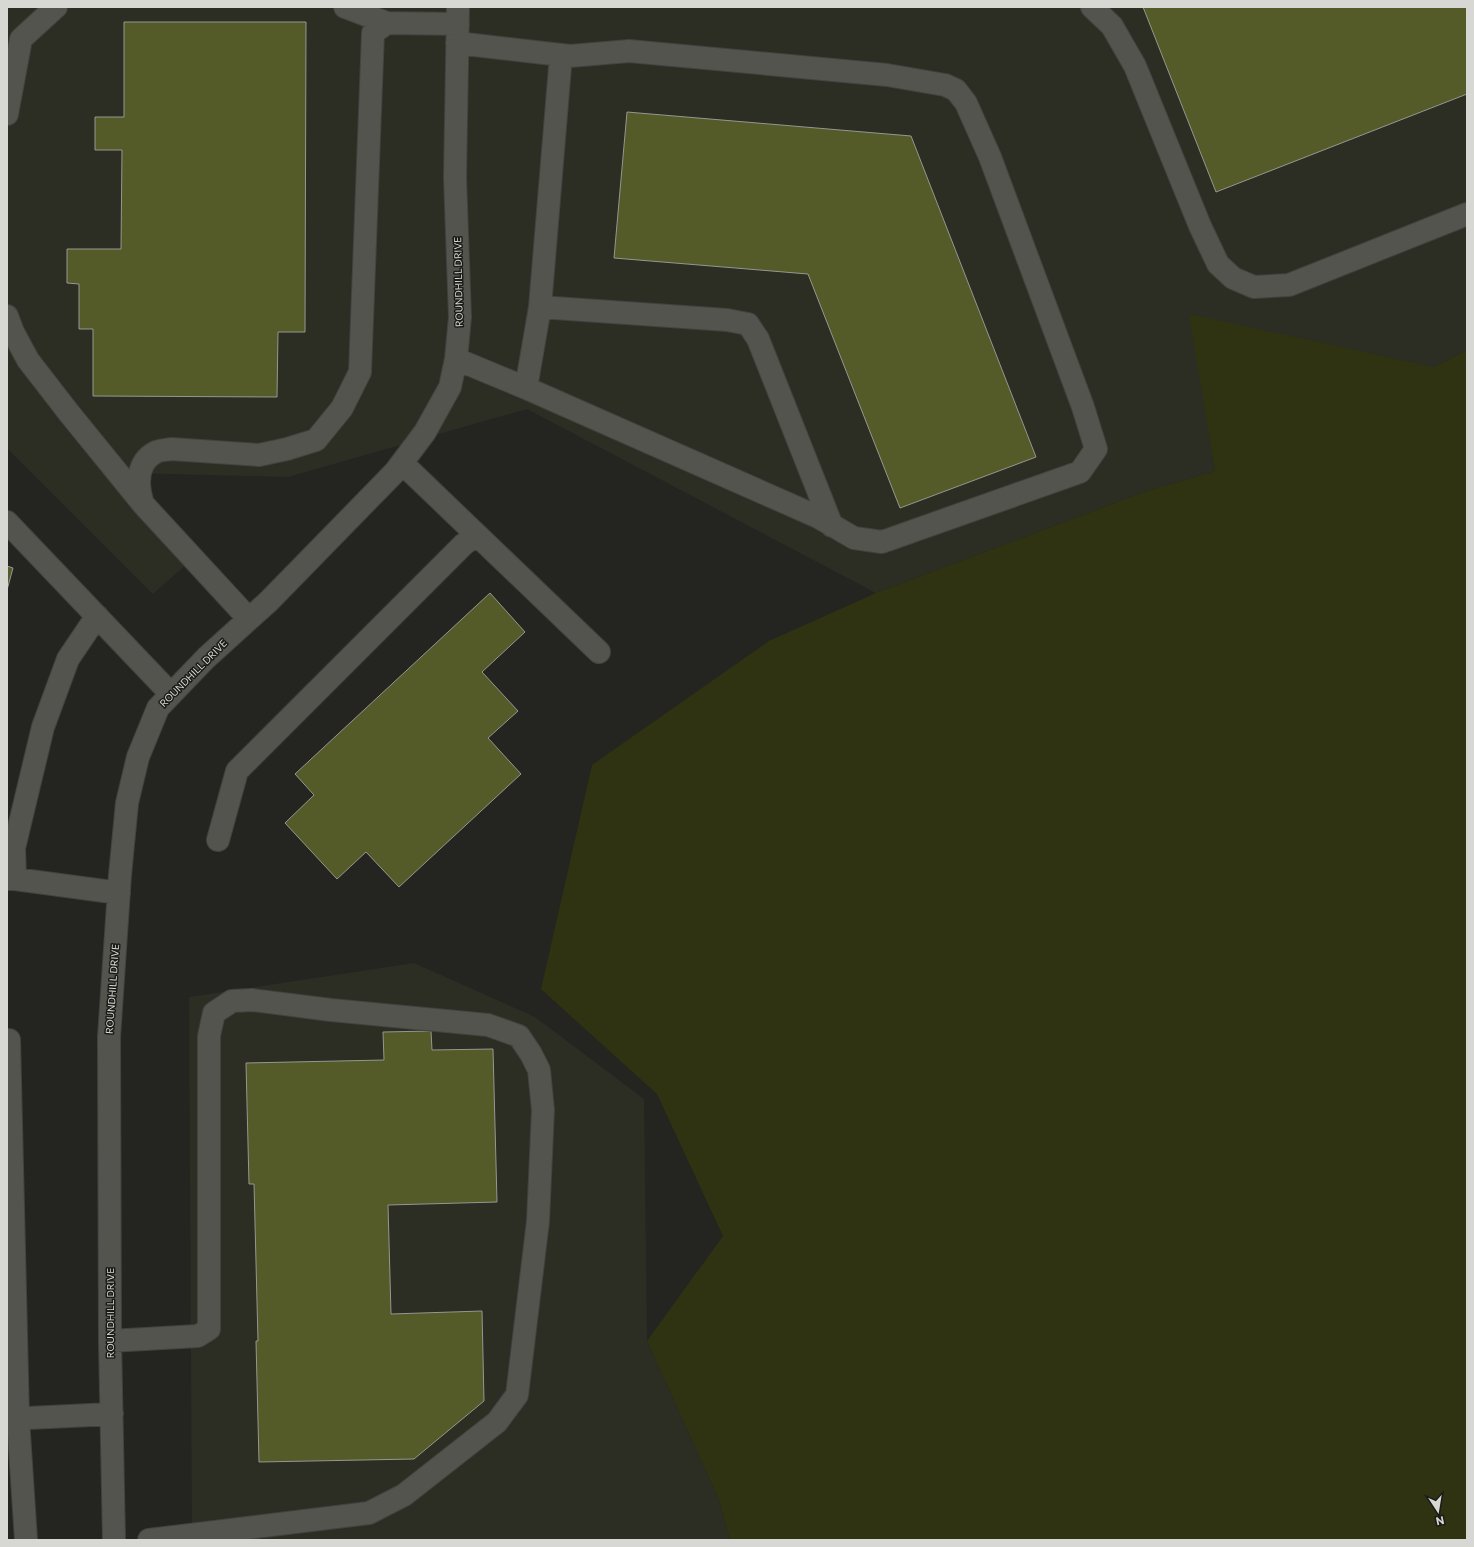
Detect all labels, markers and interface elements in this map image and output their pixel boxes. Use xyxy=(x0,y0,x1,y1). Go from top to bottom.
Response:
street label: ROUNDHILL DRIVE xyxy=(451,237,465,327)
street label: ROUNDHILL DRIVE xyxy=(157,637,229,709)
street label: ROUNDHILL DRIVE xyxy=(103,944,121,1034)
street label: ROUNDHILL DRIVE xyxy=(104,1268,116,1358)
north arrow xyxy=(1418,1491,1458,1531)
text: N xyxy=(1435,1514,1446,1528)

